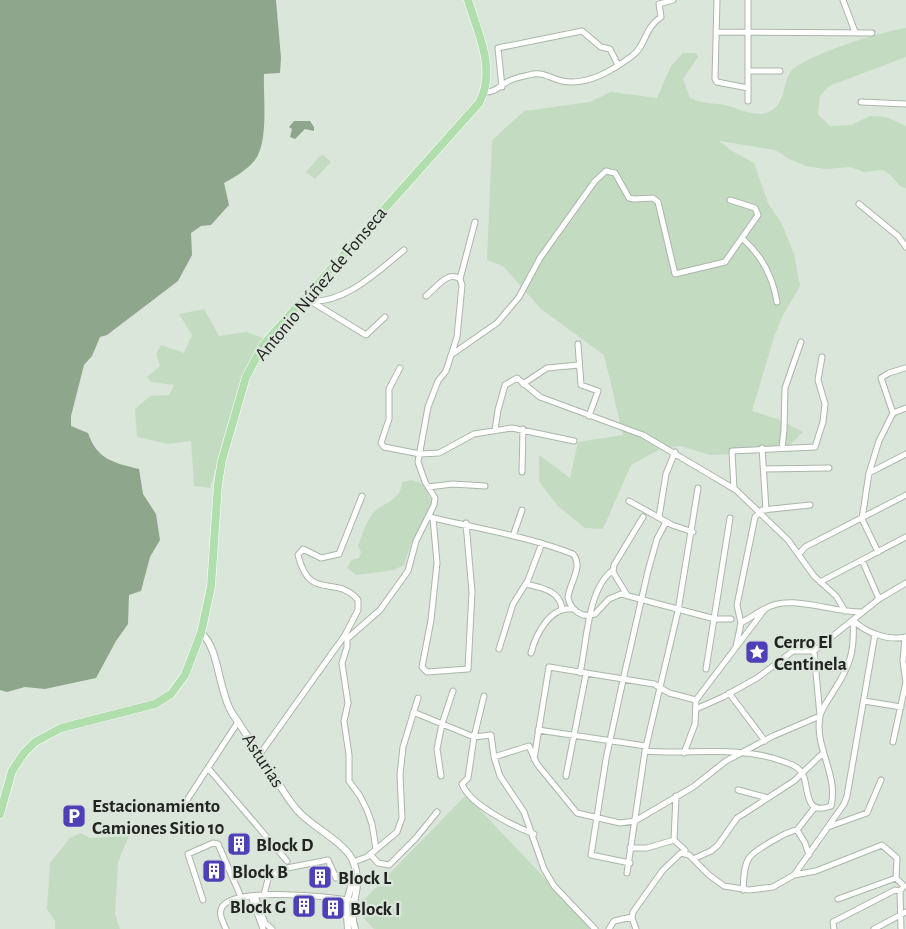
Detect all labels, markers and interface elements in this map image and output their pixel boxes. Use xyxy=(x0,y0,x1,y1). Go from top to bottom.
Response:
street label: Antonio Núñez de Fonseca xyxy=(251,203,391,364)
place label: Cerro El Centinela xyxy=(774,633,847,674)
place icon: Cerro El Centinela xyxy=(744,639,770,665)
street label: Asturias xyxy=(238,730,287,791)
place label: Estacionamiento Camiones Sitio 10 xyxy=(92,797,224,838)
parking icon: Estacionamiento Camiones Sitio 10 xyxy=(61,803,87,829)
building icon: Block D xyxy=(226,831,252,857)
place label: Block D xyxy=(256,836,313,855)
building icon: Block B xyxy=(201,858,227,884)
place label: Block B xyxy=(232,863,288,882)
building icon: Block L xyxy=(307,864,333,890)
place label: Block L xyxy=(338,869,392,888)
building icon: Block G xyxy=(291,893,317,919)
building icon: Block I xyxy=(320,895,346,921)
place label: Block G xyxy=(230,898,286,917)
place label: Block I xyxy=(350,900,401,919)

